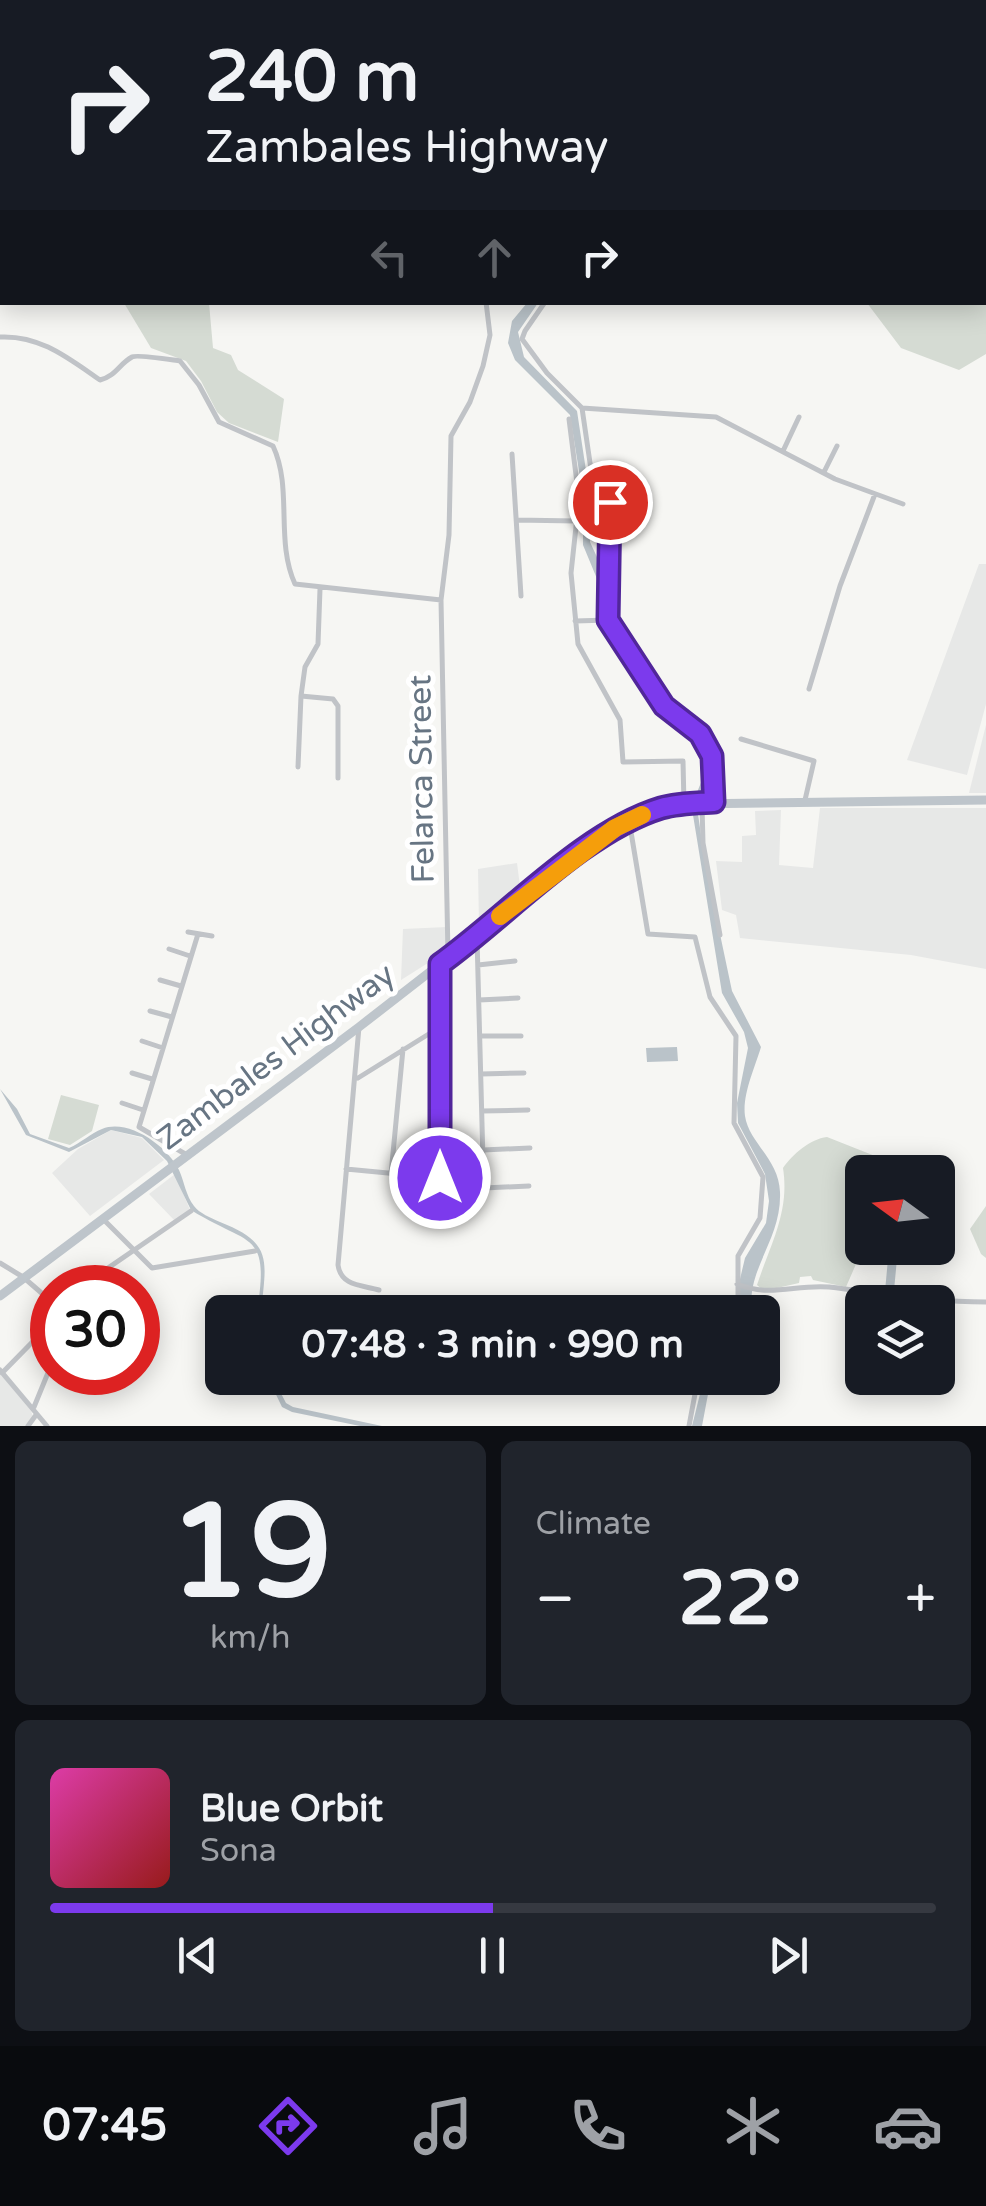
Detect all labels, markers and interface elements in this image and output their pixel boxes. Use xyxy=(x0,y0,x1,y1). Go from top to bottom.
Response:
text: 240 m xyxy=(205,36,419,120)
icon: right xyxy=(40,40,170,170)
text: Zambales Highway xyxy=(205,121,609,175)
icon: left xyxy=(362,230,417,285)
icon: ahead xyxy=(467,230,522,285)
icon: right xyxy=(572,230,627,285)
pin xyxy=(568,460,653,545)
icon: arrive xyxy=(583,475,638,530)
street label: Felarca Street xyxy=(401,674,443,884)
street label: Zambales Highway xyxy=(150,955,402,1159)
position arrow xyxy=(388,1126,492,1230)
north arrow xyxy=(845,1155,955,1265)
map controls xyxy=(845,1155,955,1395)
speed limit sign: 30 xyxy=(30,1265,160,1395)
button: layers xyxy=(845,1285,955,1395)
text: 07:48 · 3 min · 990 m xyxy=(301,1322,684,1368)
text: 19 xyxy=(169,1476,332,1632)
text: Climate xyxy=(536,1505,651,1543)
text: 22° xyxy=(679,1554,801,1644)
text: − xyxy=(536,1567,575,1633)
text: + xyxy=(905,1567,936,1633)
text: km/h xyxy=(210,1619,290,1657)
text: Blue Orbit xyxy=(200,1786,383,1832)
text: Sona xyxy=(200,1832,277,1870)
icon: previous xyxy=(170,1928,225,1983)
icon: pause xyxy=(465,1928,520,1983)
icon: next xyxy=(761,1928,816,1983)
icon: directions xyxy=(253,2091,323,2161)
icon: music xyxy=(408,2091,478,2161)
icon: phone xyxy=(563,2091,633,2161)
icon: climate xyxy=(718,2091,788,2161)
icon: car xyxy=(873,2091,943,2161)
text: 07:45 xyxy=(43,2099,167,2153)

